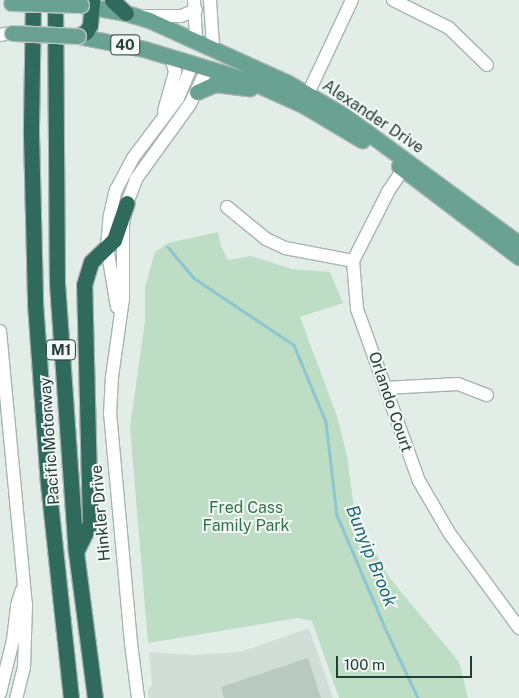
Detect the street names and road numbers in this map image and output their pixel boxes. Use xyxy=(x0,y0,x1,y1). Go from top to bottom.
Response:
road number: 40 xyxy=(110,32,140,58)
street label: Alexander Drive xyxy=(319,76,427,158)
road number: M1 xyxy=(45,338,77,362)
street label: Orlando Court xyxy=(364,349,416,455)
street label: Pacific Motorway xyxy=(36,376,64,506)
street label: Hinkler Drive xyxy=(87,464,115,562)

